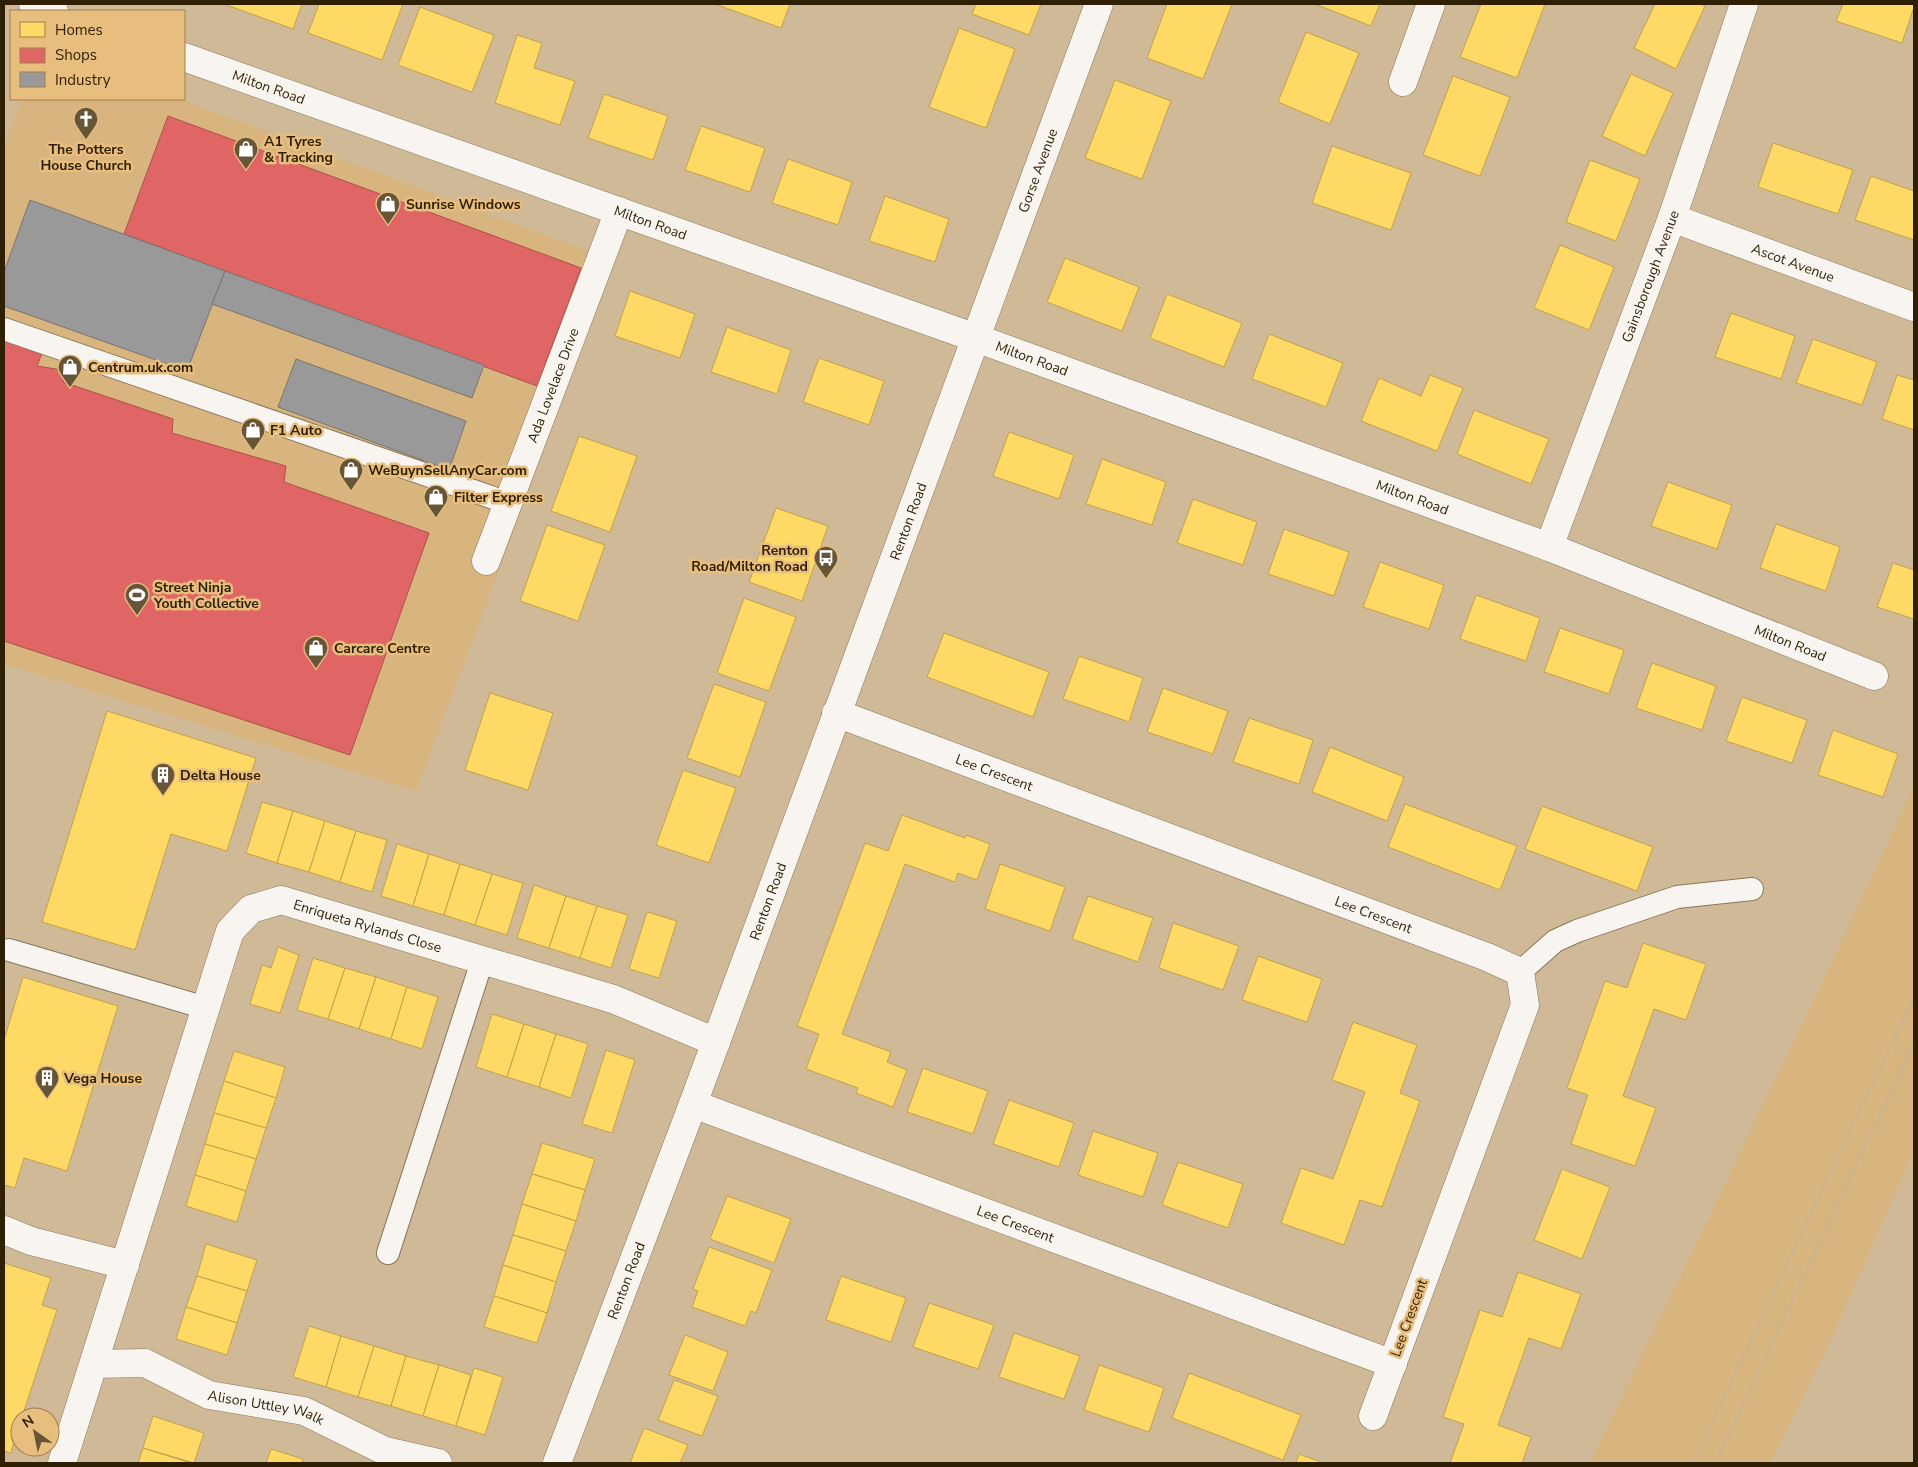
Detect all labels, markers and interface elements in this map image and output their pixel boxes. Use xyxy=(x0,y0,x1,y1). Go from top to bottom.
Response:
legend xyxy=(10,10,185,100)
text: Homes xyxy=(55,20,103,40)
text: Shops xyxy=(55,45,97,65)
street label: Milton Road xyxy=(230,65,308,109)
text: Industry xyxy=(55,70,111,90)
church icon: The Potters House Church xyxy=(73,106,99,140)
street label: Gorse Avenue xyxy=(1013,126,1062,215)
place label: A1 Tyres & Tracking xyxy=(264,132,333,167)
shop icon: A1 Tyres & Tracking xyxy=(233,136,259,170)
place label: The Potters House Church xyxy=(40,140,132,175)
shop icon: Sunrise Windows xyxy=(375,191,401,225)
place label: Sunrise Windows xyxy=(406,195,521,214)
street label: Milton Road xyxy=(611,201,690,244)
street label: Gainsborough Avenue xyxy=(1617,208,1683,345)
street label: Ascot Avenue xyxy=(1749,239,1837,286)
street label: Ada Lovelace Drive xyxy=(522,325,583,445)
street label: Milton Road xyxy=(993,336,1071,380)
shop icon: Centrum.uk.com xyxy=(57,354,83,388)
place label: Centrum.uk.com xyxy=(88,358,193,377)
shop icon: F1 Auto xyxy=(240,417,266,451)
place label: F1 Auto xyxy=(270,421,322,440)
shop icon: WeBuynSellAnyCar.com xyxy=(338,457,364,491)
place label: WeBuynSellAnyCar.com xyxy=(368,461,527,480)
street label: Milton Road xyxy=(1374,475,1451,519)
street label: Renton Road xyxy=(885,480,931,563)
shop icon: Filter Express xyxy=(423,484,449,518)
place label: Filter Express xyxy=(454,488,543,507)
place label: Renton Road/Milton Road xyxy=(691,541,808,576)
bus stop icon: Renton Road/Milton Road xyxy=(813,545,839,579)
place label: Street Ninja Youth Collective xyxy=(153,578,259,613)
sports icon: Street Ninja Youth Collective xyxy=(124,582,150,616)
street label: Milton Road xyxy=(1752,620,1829,666)
shop icon: Carcare Centre xyxy=(303,635,329,669)
place label: Carcare Centre xyxy=(334,639,431,658)
street label: Lee Crescent xyxy=(953,749,1036,796)
building icon: Delta House xyxy=(150,762,176,796)
place label: Delta House xyxy=(180,766,261,785)
street label: Renton Road xyxy=(745,860,791,943)
street label: Lee Crescent xyxy=(1332,891,1415,938)
street label: Enriqueta Rylands Close xyxy=(291,895,444,957)
building icon: Vega House xyxy=(34,1065,60,1099)
place label: Vega House xyxy=(63,1069,142,1088)
street label: Lee Crescent xyxy=(974,1201,1057,1247)
street label: Renton Road xyxy=(603,1239,649,1322)
street label: Lee Crescent xyxy=(1386,1277,1432,1359)
street label: Alison Uttley Walk xyxy=(206,1385,328,1430)
north arrow xyxy=(10,1407,60,1457)
text: N xyxy=(19,1411,38,1432)

